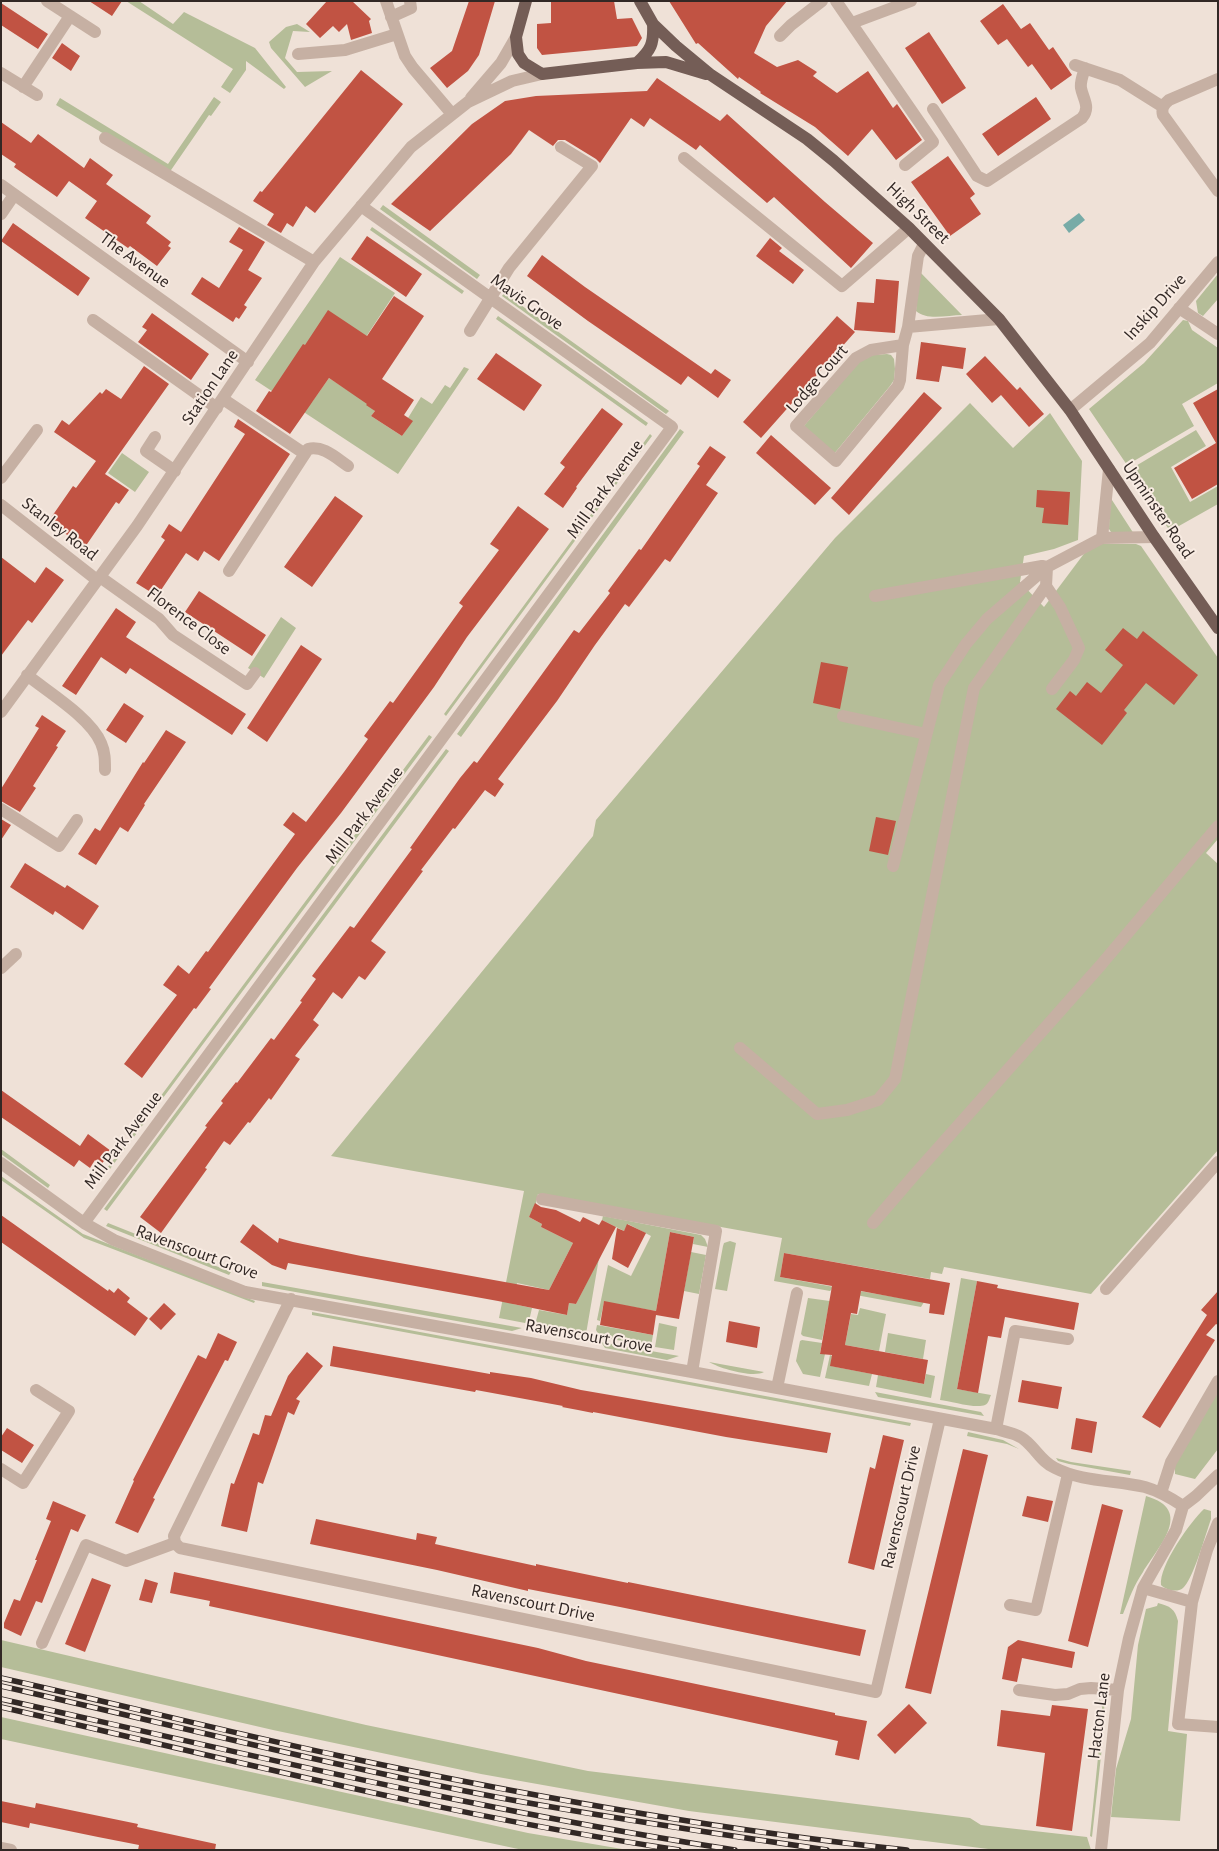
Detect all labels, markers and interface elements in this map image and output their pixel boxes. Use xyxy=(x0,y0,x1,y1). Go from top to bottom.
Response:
street label: High Street xyxy=(882,177,954,249)
street label: The Avenue xyxy=(96,227,174,293)
street label: Mavis Grove xyxy=(486,269,568,335)
street label: Inskip Drive xyxy=(1119,269,1191,345)
street label: Lodge Court xyxy=(781,340,853,418)
street label: Station Lane xyxy=(177,345,243,429)
street label: Mill Park Avenue xyxy=(562,435,648,543)
street label: Upminster Road xyxy=(1117,457,1199,563)
street label: Stanley Road xyxy=(18,493,102,565)
street label: Florence Close xyxy=(143,582,235,660)
street label: Mill Park Avenue xyxy=(320,762,408,868)
street label: Mill Park Avenue xyxy=(79,1087,167,1193)
street label: Ravenscourt Grove xyxy=(133,1220,261,1284)
street label: Ravenscourt Grove xyxy=(524,1314,654,1358)
street label: Ravenscourt Drive xyxy=(876,1443,926,1571)
street label: Ravenscourt Drive xyxy=(469,1579,597,1627)
street label: Hacton Lane xyxy=(1083,1672,1115,1760)

